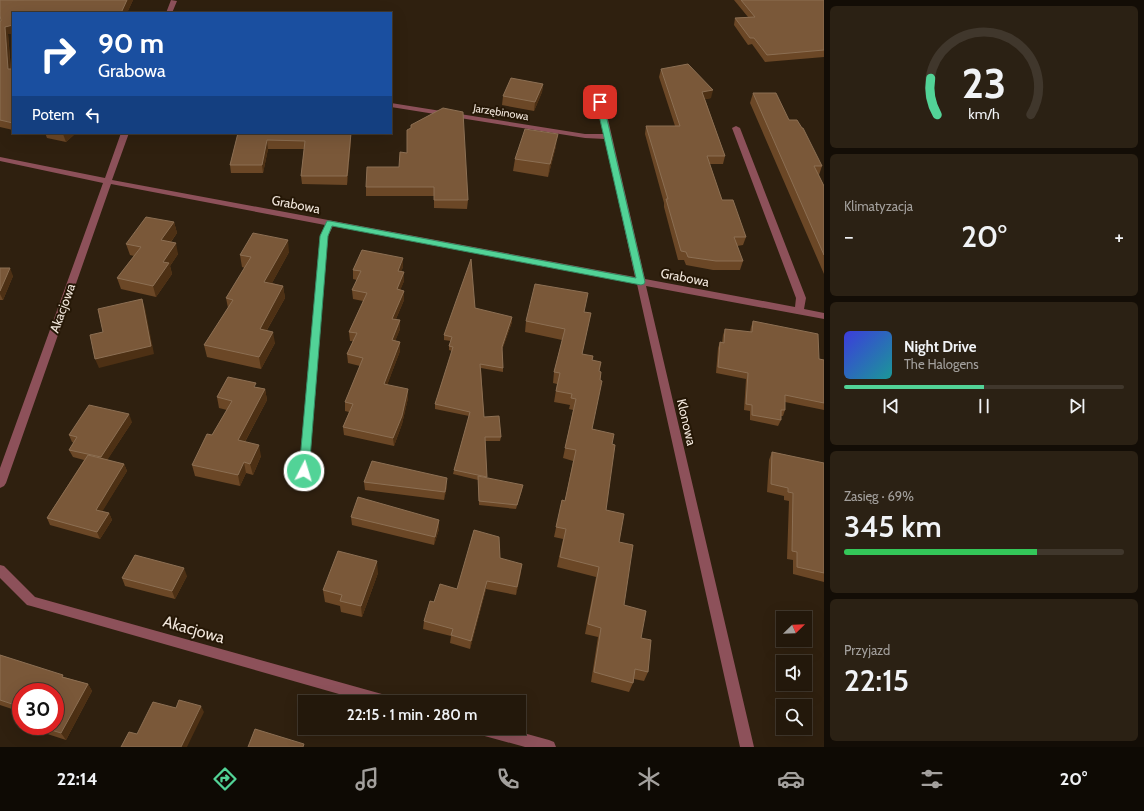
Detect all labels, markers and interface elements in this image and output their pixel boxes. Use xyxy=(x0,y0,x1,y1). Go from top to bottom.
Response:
text: 90 m xyxy=(98,26,164,60)
icon: right xyxy=(32,28,84,80)
text: 23 xyxy=(962,58,1006,108)
text: Grabowa xyxy=(98,60,166,82)
pin xyxy=(583,85,617,119)
icon: arrive xyxy=(589,91,611,113)
street label: Jarzębinowa xyxy=(471,101,530,123)
icon: left xyxy=(82,104,104,126)
text: km/h xyxy=(968,105,1000,123)
text: Potem xyxy=(32,106,74,124)
street label: Grabowa xyxy=(271,191,322,217)
text: Klimatyzacja xyxy=(844,198,913,214)
text: 20° xyxy=(961,218,1007,255)
text: − xyxy=(844,223,854,250)
text: + xyxy=(1114,223,1124,250)
street label: Grabowa xyxy=(660,264,711,290)
street label: Akacjowa xyxy=(46,280,79,335)
text: Night Drive xyxy=(904,338,977,356)
text: The Halogens xyxy=(904,356,979,372)
icon: previous xyxy=(880,395,902,417)
icon: pause xyxy=(973,395,995,417)
icon: next xyxy=(1066,395,1088,417)
street label: Klonowa xyxy=(674,397,700,448)
position arrow xyxy=(283,450,325,492)
text: Zasięg · 69% xyxy=(844,488,914,504)
text: 345 km xyxy=(844,508,942,545)
north arrow xyxy=(776,611,812,647)
map controls xyxy=(776,611,812,735)
street label: Akacjowa xyxy=(161,612,227,647)
text: Przyjazd xyxy=(844,642,890,658)
button: sound xyxy=(776,655,812,691)
text: 22:15 xyxy=(844,662,909,699)
speed limit sign: 30 xyxy=(12,683,64,735)
button: search xyxy=(776,699,812,735)
text: 22:15 · 1 min · 280 m xyxy=(347,706,477,724)
icon: directions xyxy=(211,765,239,793)
icon: music xyxy=(353,765,381,793)
icon: phone xyxy=(494,765,522,793)
icon: climate xyxy=(635,765,663,793)
icon: car xyxy=(777,765,805,793)
icon: filters xyxy=(918,765,946,793)
text: 22:14 xyxy=(57,768,98,790)
text: 20° xyxy=(1060,768,1087,790)

